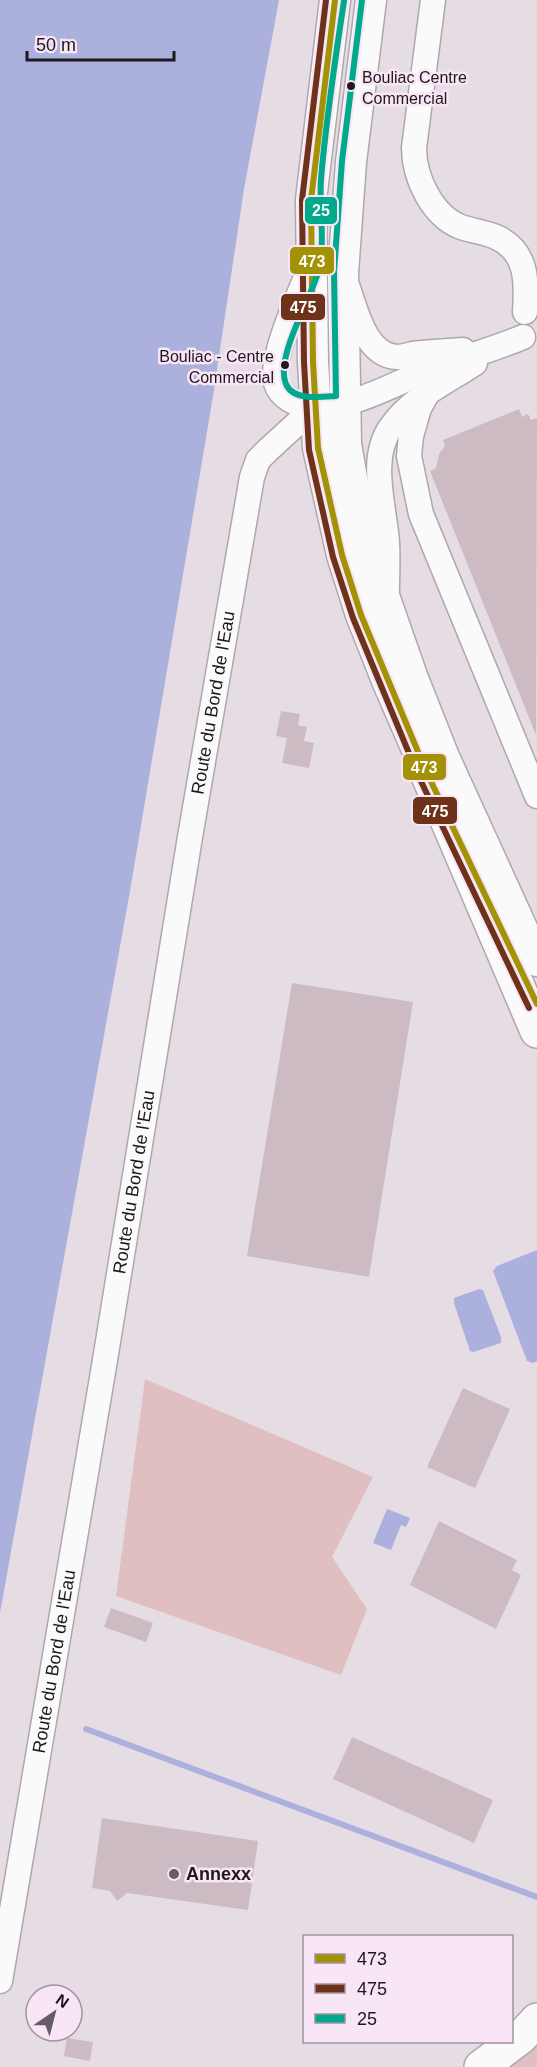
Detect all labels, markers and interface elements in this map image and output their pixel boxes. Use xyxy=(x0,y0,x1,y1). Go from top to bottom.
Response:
scale bar xyxy=(27,24,174,62)
text: 50 m xyxy=(36,35,76,55)
place label: Bouliac Centre Commercial xyxy=(362,69,467,107)
marker: Bouliac Centre Commercial xyxy=(345,80,357,92)
line badge: 25 xyxy=(304,196,338,225)
text: 25 xyxy=(312,202,330,219)
line badge: 473 xyxy=(289,246,335,275)
text: 473 xyxy=(299,253,325,270)
line badge: 475 xyxy=(280,293,326,321)
text: 475 xyxy=(290,299,316,316)
place label: Bouliac - Centre Commercial xyxy=(159,348,274,386)
marker: Bouliac - Centre Commercial xyxy=(279,359,291,371)
street label: Route du Bord de l'Eau xyxy=(188,609,239,796)
line badge: 473 xyxy=(402,753,447,781)
text: 473 xyxy=(411,759,437,776)
line badge: 475 xyxy=(412,796,458,825)
text: 475 xyxy=(422,803,448,820)
street label: Route du Bord de l'Eau xyxy=(109,1089,159,1275)
street label: Route du Bord de l'Eau xyxy=(29,1568,79,1755)
place label: Annexx xyxy=(186,1864,251,1884)
marker: Annexx xyxy=(167,1867,181,1881)
legend xyxy=(303,1935,513,2043)
text: 473 xyxy=(357,1949,387,1969)
text: 475 xyxy=(357,1979,387,1999)
north arrow xyxy=(24,1983,84,2043)
text: N xyxy=(53,1991,72,2011)
text: 25 xyxy=(357,2009,377,2029)

